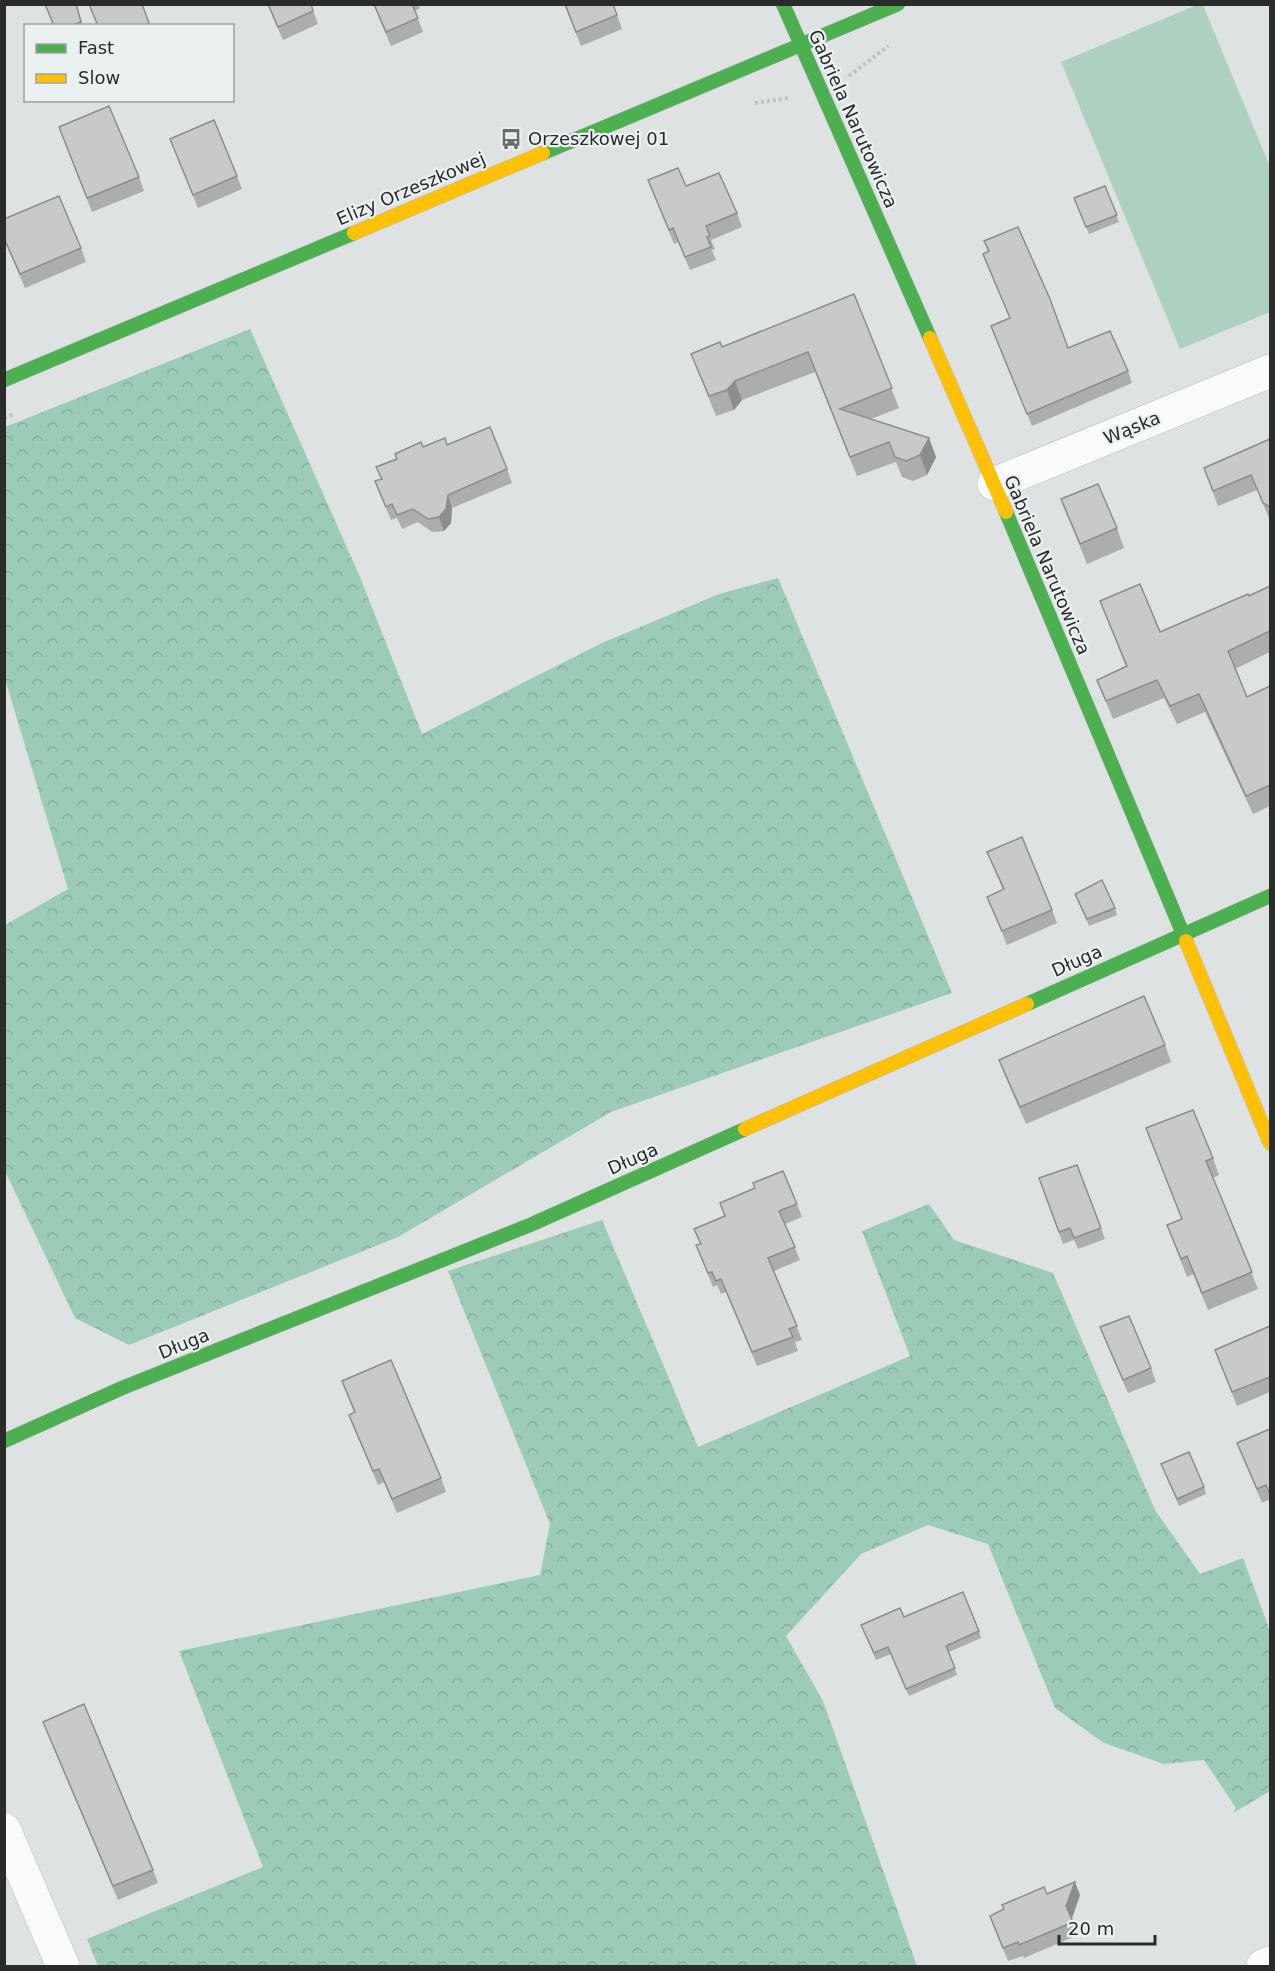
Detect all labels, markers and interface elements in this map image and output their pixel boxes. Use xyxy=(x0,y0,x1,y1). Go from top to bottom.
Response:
legend xyxy=(24,24,234,102)
street label: Gabriela Narutowicza xyxy=(805,26,902,211)
text: Fast xyxy=(78,37,114,58)
text: Slow xyxy=(78,67,120,88)
bus stop icon: Orzeszkowej 01 xyxy=(499,127,523,151)
place label: Orzeszkowej 01 xyxy=(528,128,669,149)
street label: Elizy Orzeszkowej xyxy=(333,148,488,229)
street label: Wąska xyxy=(1100,407,1163,448)
street label: Gabriela Narutowicza xyxy=(1000,472,1095,658)
street label: Długa xyxy=(1048,940,1105,981)
street label: Długa xyxy=(604,1138,661,1179)
street label: Długa xyxy=(155,1324,212,1363)
scale bar xyxy=(1059,1908,1155,1946)
text: 20 m xyxy=(1068,1918,1114,1939)

